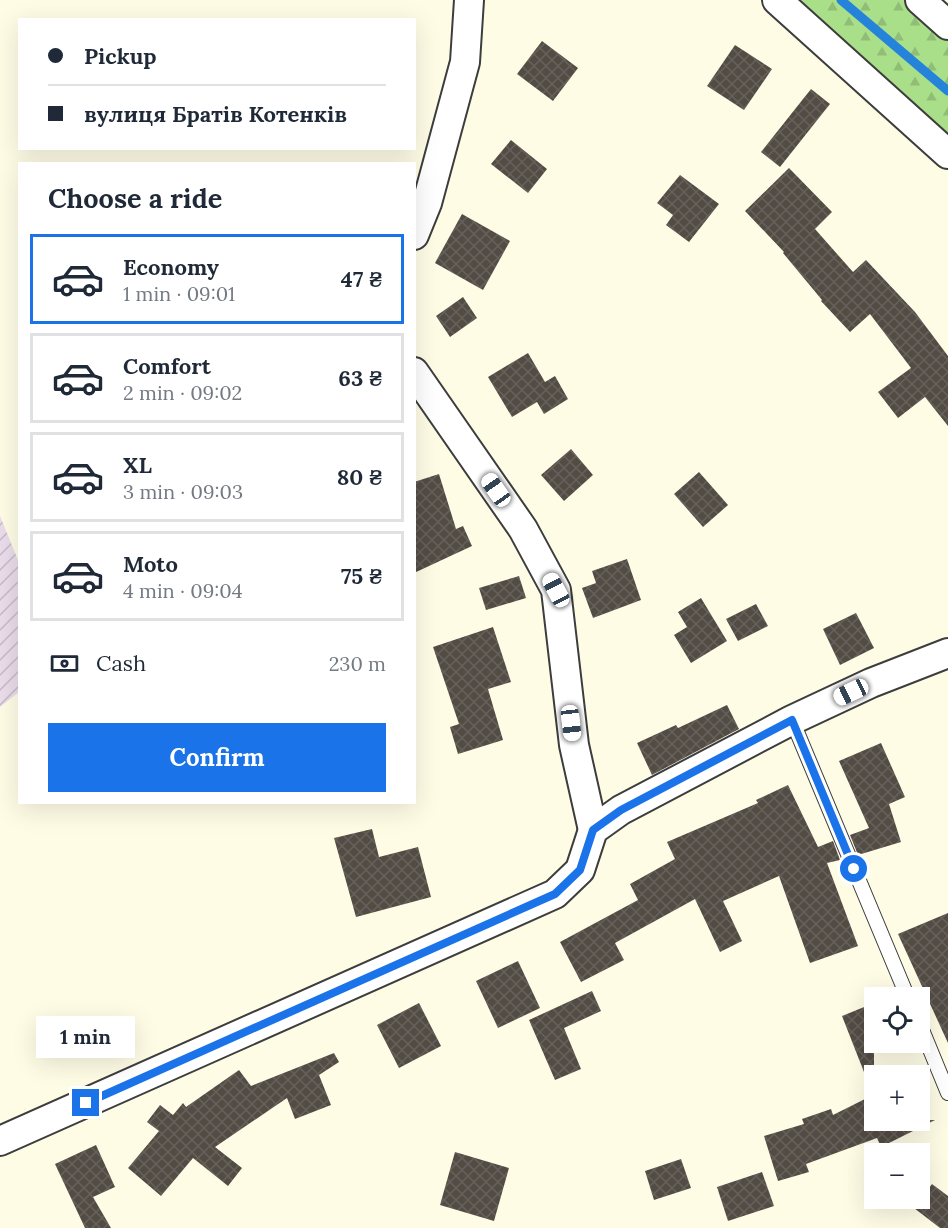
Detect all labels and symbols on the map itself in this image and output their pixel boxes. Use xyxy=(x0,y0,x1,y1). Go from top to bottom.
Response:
car xyxy=(478,470,514,510)
car xyxy=(540,570,572,610)
car xyxy=(831,676,871,708)
car xyxy=(560,704,582,742)
route start xyxy=(840,855,867,882)
callout: 1 min xyxy=(36,1016,136,1058)
route end xyxy=(72,1089,99,1116)

